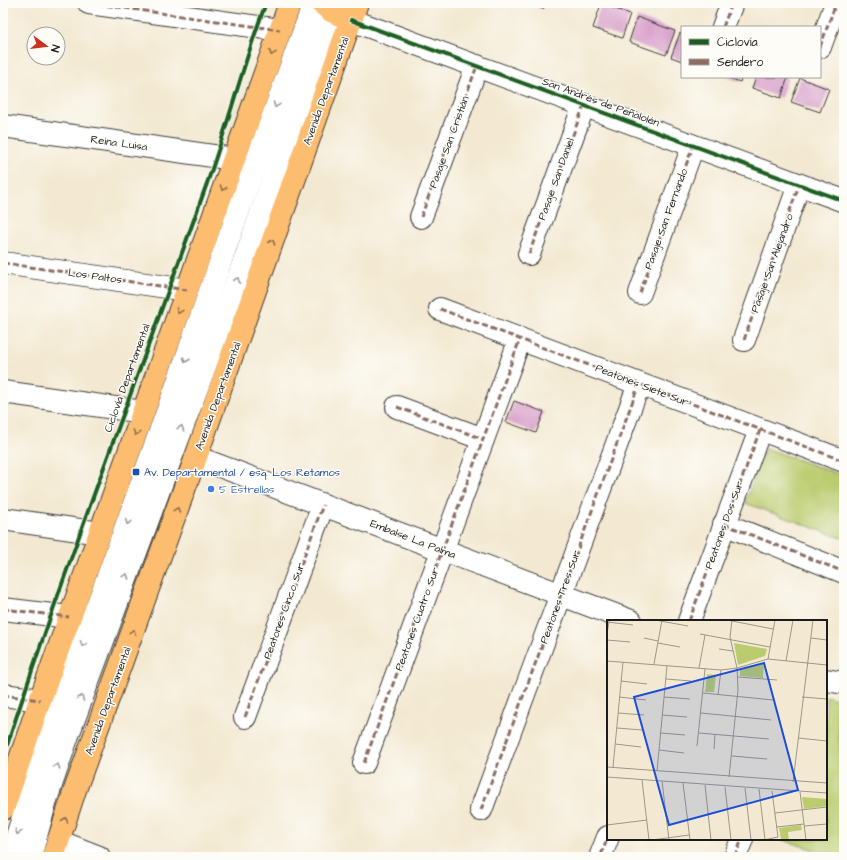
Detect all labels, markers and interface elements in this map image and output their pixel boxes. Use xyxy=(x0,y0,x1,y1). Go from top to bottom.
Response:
north arrow xyxy=(26,26,66,66)
legend xyxy=(681,26,821,78)
text: Ciclovía xyxy=(717,34,758,51)
street label: Avenida Departamental xyxy=(299,35,353,147)
text: N xyxy=(47,43,63,54)
one-way arrow xyxy=(268,49,277,56)
text: Sendero xyxy=(717,54,763,71)
street label: San Andrés de Peñalolén xyxy=(540,74,662,130)
street label: Pasaje San Cristián xyxy=(425,93,473,190)
one-way arrow xyxy=(273,102,281,109)
street label: Reina Luisa xyxy=(90,132,149,154)
street label: Pasaje San Daniel xyxy=(534,136,578,222)
street label: Pasaje San Fernando xyxy=(641,166,692,272)
one-way arrow xyxy=(220,185,228,192)
street label: Pasaje San Alejandro xyxy=(747,211,797,315)
one-way arrow xyxy=(268,239,276,246)
street label: Los Paltos xyxy=(67,265,123,287)
one-way arrow xyxy=(232,277,240,284)
one-way arrow xyxy=(176,307,184,314)
street label: Ciclovía Departamental xyxy=(100,321,154,434)
street label: Avenida Departamental xyxy=(191,340,245,452)
one-way arrow xyxy=(182,356,191,363)
street label: Peatones Siete Sur xyxy=(593,360,691,410)
one-way arrow xyxy=(177,425,185,432)
one-way arrow xyxy=(132,430,140,437)
place label: Av. Departamental / esq. Los Retamos xyxy=(144,465,341,480)
marker: Av. Departamental / esq. Los Retamos xyxy=(131,467,141,477)
street label: Peatones Dos Sur xyxy=(701,479,747,571)
place label: 5 Estrellas xyxy=(219,482,275,497)
marker: 5 Estrellas xyxy=(206,484,216,494)
one-way arrow xyxy=(172,506,181,513)
street label: Embalse La Palma xyxy=(368,516,458,562)
one-way arrow xyxy=(124,518,132,525)
street label: Peatones Tres Sur xyxy=(536,548,584,646)
street label: Peatones Cinco Sur xyxy=(260,561,308,661)
street label: Peatones Cuatro Sur xyxy=(391,565,443,673)
one-way arrow xyxy=(122,573,130,580)
inset map xyxy=(607,620,827,840)
one-way arrow xyxy=(128,628,137,635)
one-way arrow xyxy=(79,640,87,647)
street label: Avenida Departamental xyxy=(81,645,135,757)
one-way arrow xyxy=(77,695,85,702)
one-way arrow xyxy=(53,763,61,770)
one-way arrow xyxy=(60,817,69,824)
one-way arrow xyxy=(14,829,23,836)

